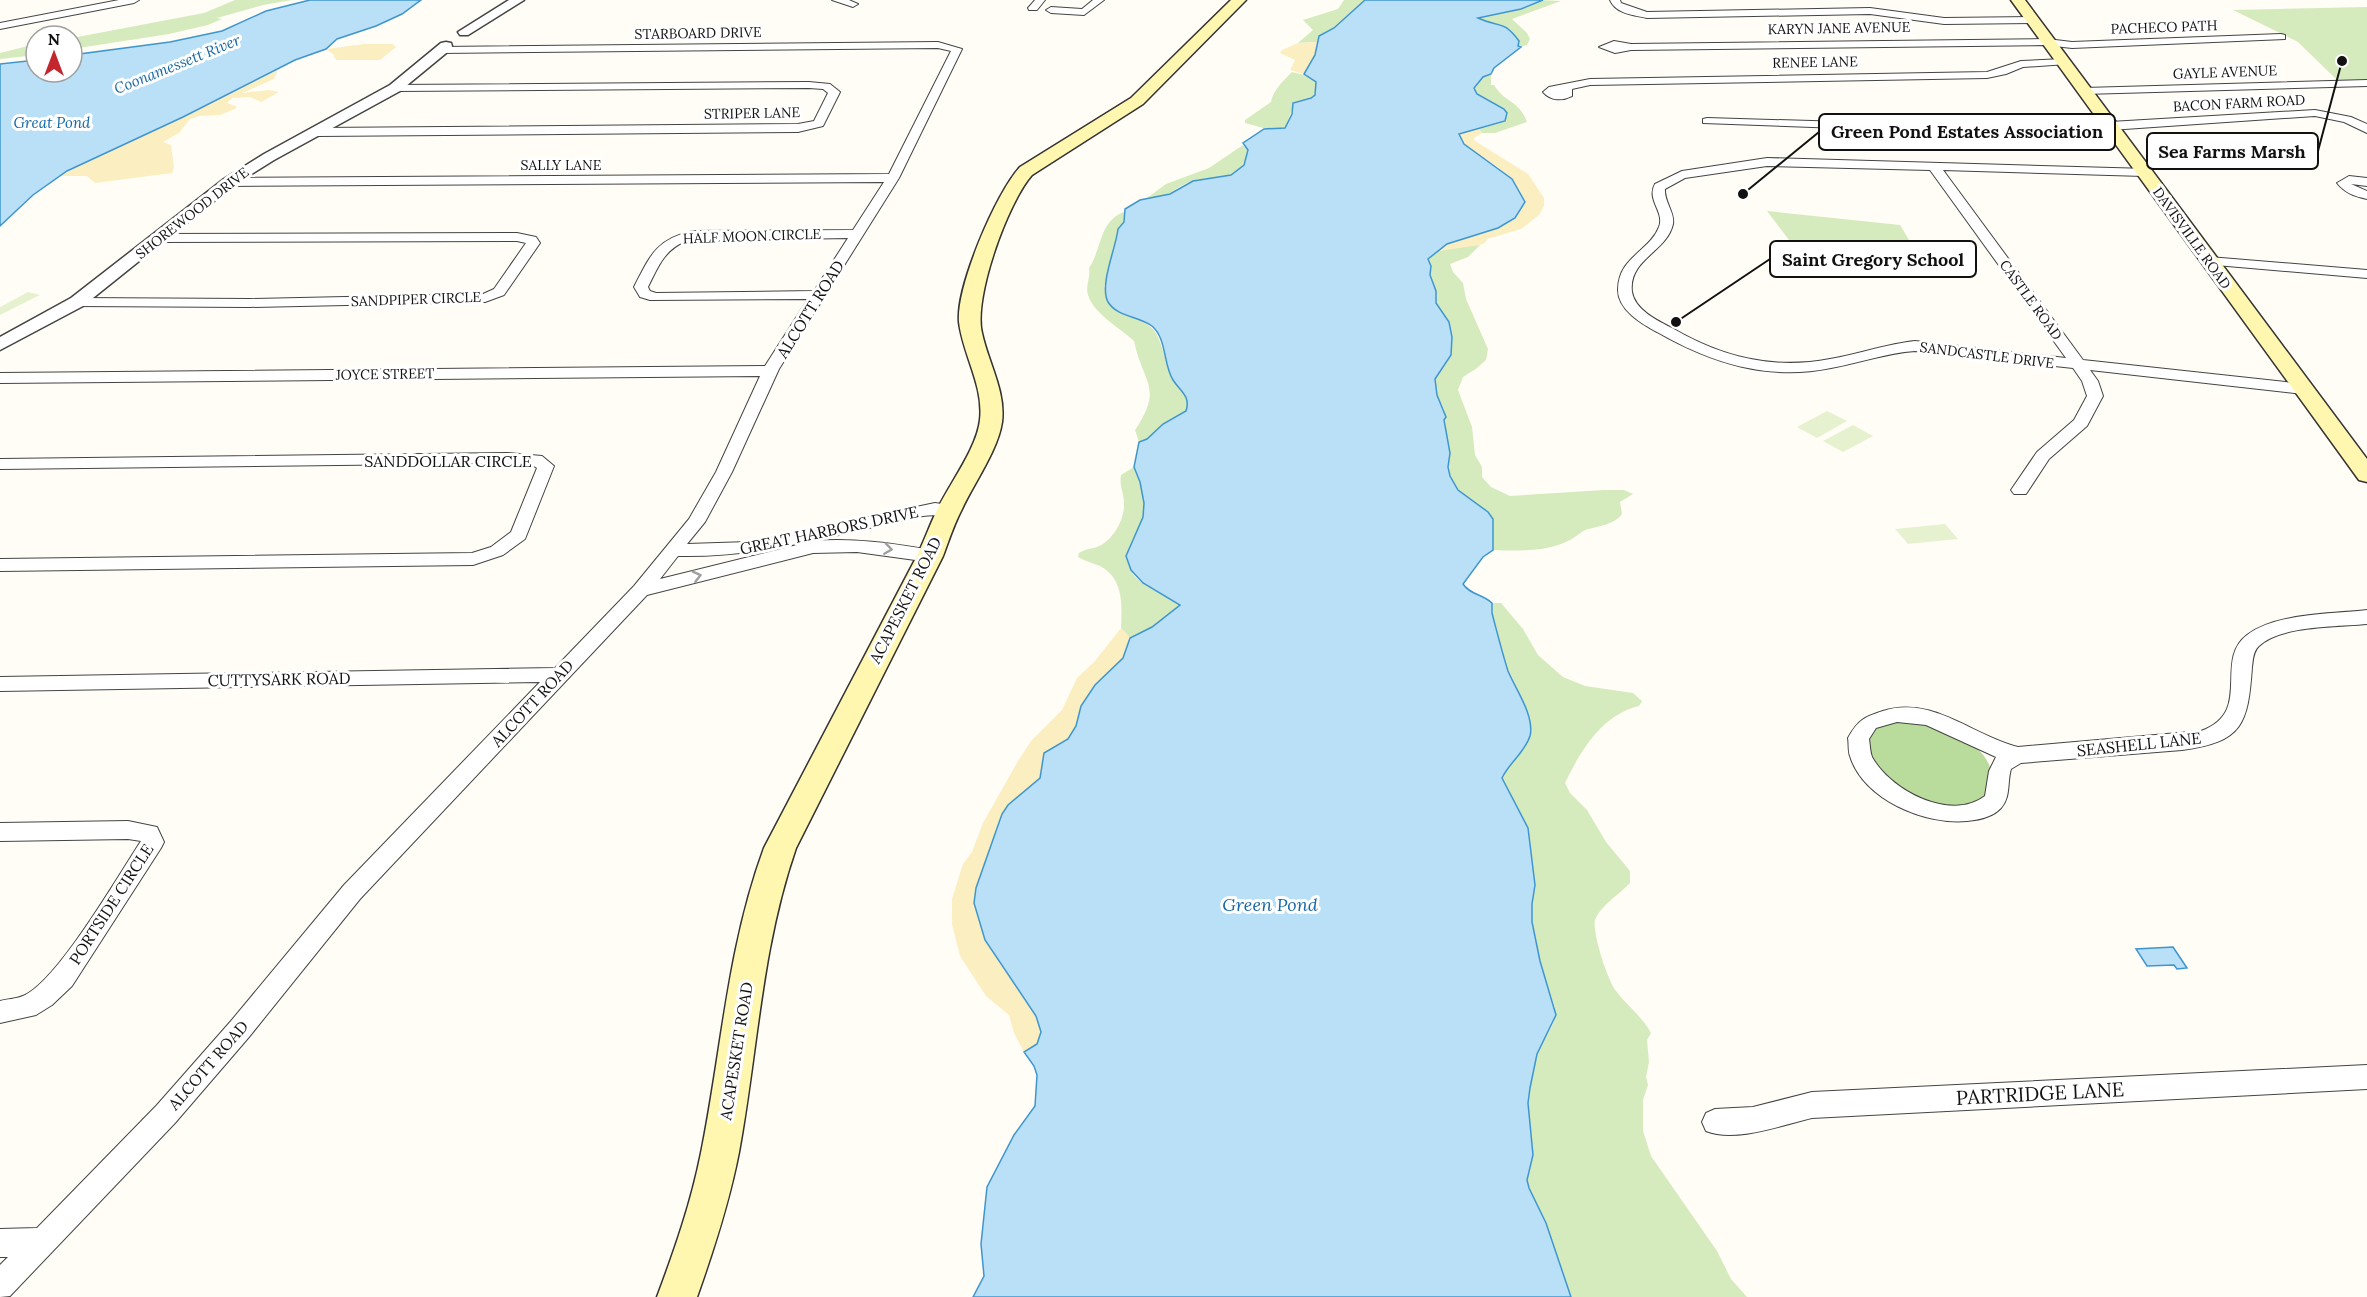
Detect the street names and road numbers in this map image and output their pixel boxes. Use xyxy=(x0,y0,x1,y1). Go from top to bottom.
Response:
street label: PACHECO PATH xyxy=(2110,16,2218,38)
street label: KARYN JANE AVENUE xyxy=(1767,18,1911,38)
street label: STARBOARD DRIVE xyxy=(634,23,762,43)
street label: RENEE LANE xyxy=(1772,52,1858,72)
street label: GAYLE AVENUE xyxy=(2173,61,2278,83)
street label: BACON FARM ROAD xyxy=(2172,91,2306,115)
street label: STRIPER LANE xyxy=(704,103,801,123)
street label: SALLY LANE xyxy=(521,156,602,174)
street label: SHOREWOOD DRIVE xyxy=(132,163,252,263)
street label: DAVISVILLE ROAD xyxy=(2149,184,2235,292)
street label: HALF MOON CIRCLE xyxy=(683,225,822,247)
street label: ALCOTT ROAD xyxy=(771,256,848,363)
street label: CASTLE ROAD xyxy=(1996,256,2066,344)
street label: SANDPIPER CIRCLE xyxy=(351,288,482,310)
street label: SANDCASTLE DRIVE xyxy=(1919,338,2055,372)
street label: JOYCE STREET xyxy=(334,364,435,384)
street label: SANDDOLLAR CIRCLE xyxy=(364,451,532,471)
street label: GREAT HARBORS DRIVE xyxy=(738,501,920,559)
street label: ACAPESKET ROAD xyxy=(864,533,946,668)
street label: ALCOTT ROAD xyxy=(486,655,577,751)
street label: CUTTYSARK ROAD xyxy=(207,668,351,690)
street label: SEASHELL LANE xyxy=(2076,728,2202,760)
street label: PORTSIDE CIRCLE xyxy=(65,840,158,968)
street label: ACAPESKET ROAD xyxy=(715,981,757,1122)
street label: ALCOTT ROAD xyxy=(163,1016,252,1115)
street label: PARTRIDGE LANE xyxy=(1955,1076,2125,1110)

